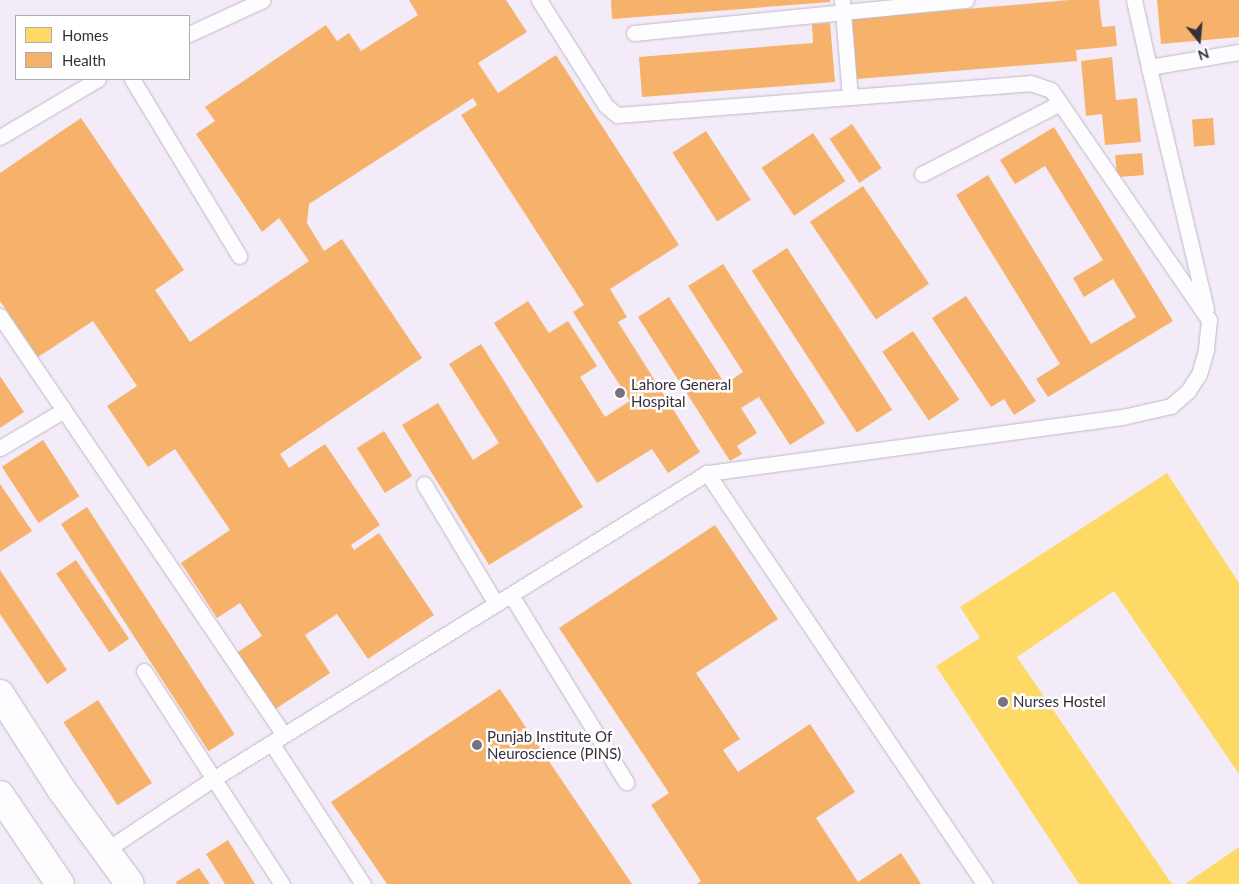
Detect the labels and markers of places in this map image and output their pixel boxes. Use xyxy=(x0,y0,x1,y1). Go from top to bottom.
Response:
place label: Lahore General Hospital xyxy=(631,375,731,410)
marker: Lahore General Hospital xyxy=(613,386,627,400)
place label: Nurses Hostel xyxy=(1013,693,1106,711)
marker: Nurses Hostel xyxy=(997,696,1009,708)
place label: Punjab Institute Of Neuroscience (PINS) xyxy=(487,727,621,762)
marker: Punjab Institute Of Neuroscience (PINS) xyxy=(471,739,483,751)

